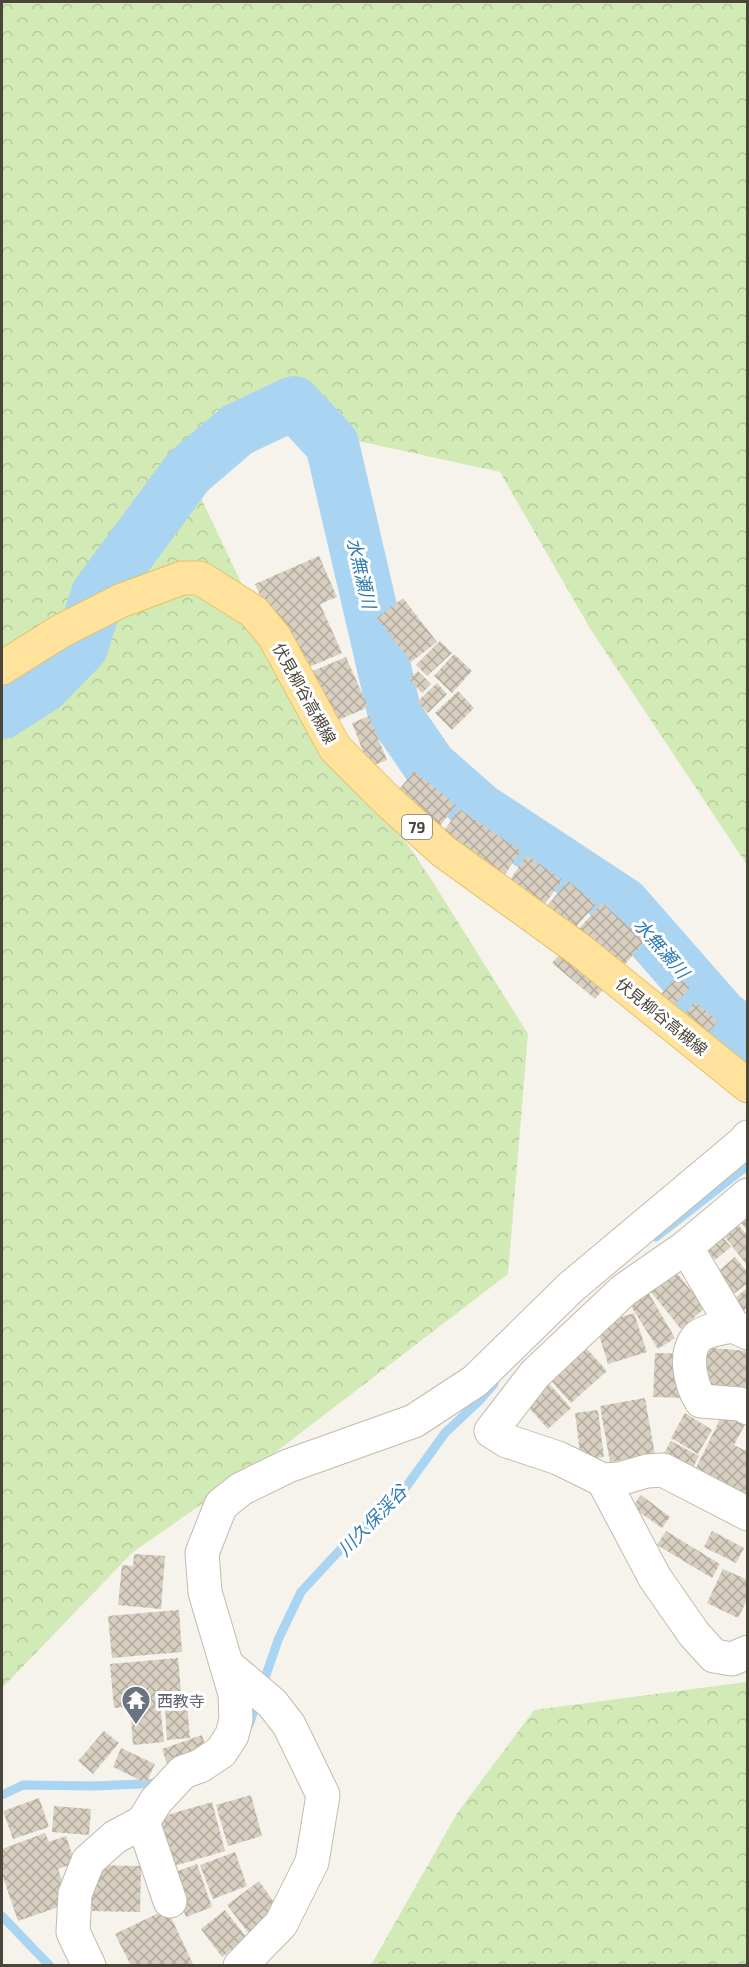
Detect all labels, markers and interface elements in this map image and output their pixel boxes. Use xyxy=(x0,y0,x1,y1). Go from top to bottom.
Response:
water label: 水無瀬川 xyxy=(343,535,381,613)
street label: 伏見柳谷高槻線 xyxy=(270,639,340,747)
road number: 79 xyxy=(402,815,432,839)
water label: 水無瀬川 xyxy=(630,914,695,984)
street label: 伏見柳谷高槻線 xyxy=(612,973,712,1059)
water label: 川久保渓谷 xyxy=(333,1479,413,1560)
temple icon: 西教寺 xyxy=(120,1684,152,1726)
place label: 西教寺 xyxy=(157,1691,205,1710)

